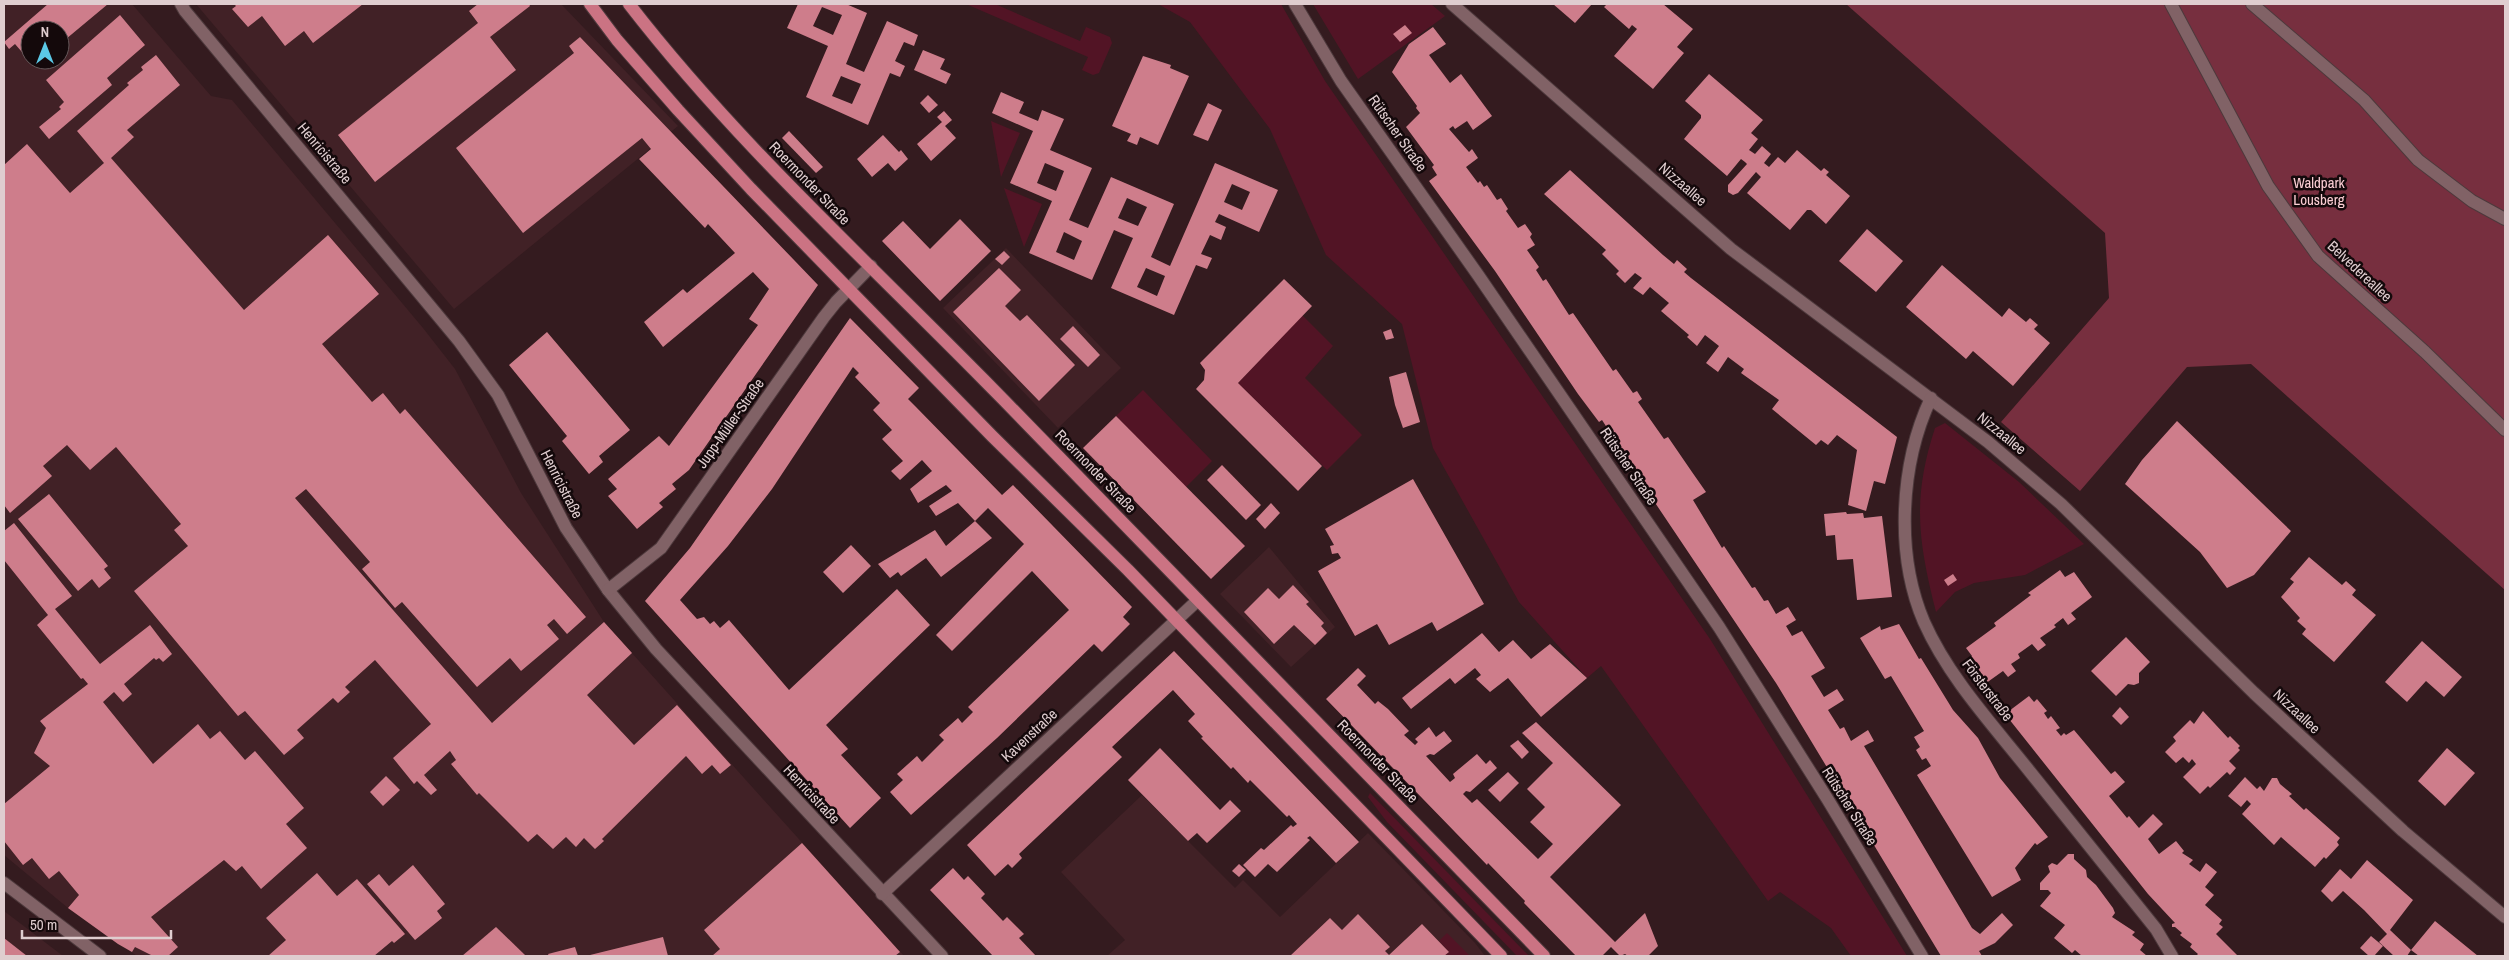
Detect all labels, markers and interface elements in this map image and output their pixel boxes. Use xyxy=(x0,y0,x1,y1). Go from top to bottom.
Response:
north arrow xyxy=(20,20,70,70)
text: N xyxy=(41,23,49,41)
street label: Rütscher Straße xyxy=(1364,90,1432,176)
street label: Henricistraße xyxy=(293,118,357,188)
street label: Roermonder Straße xyxy=(765,137,855,229)
street label: Nizzaallee xyxy=(1654,157,1712,211)
park label: Waldpark Lousberg xyxy=(2293,172,2346,210)
street label: Belvedereallee xyxy=(2323,236,2397,307)
street label: Jupp-Müller-Straße xyxy=(691,374,769,472)
street label: Nizzaallee xyxy=(1973,407,2031,459)
street label: Rütscher Straße xyxy=(1595,423,1663,509)
street label: Roermonder Straße xyxy=(1051,425,1141,517)
street label: Henricistraße xyxy=(536,446,588,522)
street label: Försterstraße xyxy=(1958,654,2019,726)
street label: Nizzaallee xyxy=(2269,684,2325,738)
street label: Kavenstraße xyxy=(996,703,1062,766)
street label: Roermonder Straße xyxy=(1333,715,1423,807)
street label: Henricistraße xyxy=(779,760,845,829)
street label: Rütscher Straße xyxy=(1817,762,1883,850)
scale bar xyxy=(22,908,171,940)
text: 50 m xyxy=(30,914,57,935)

